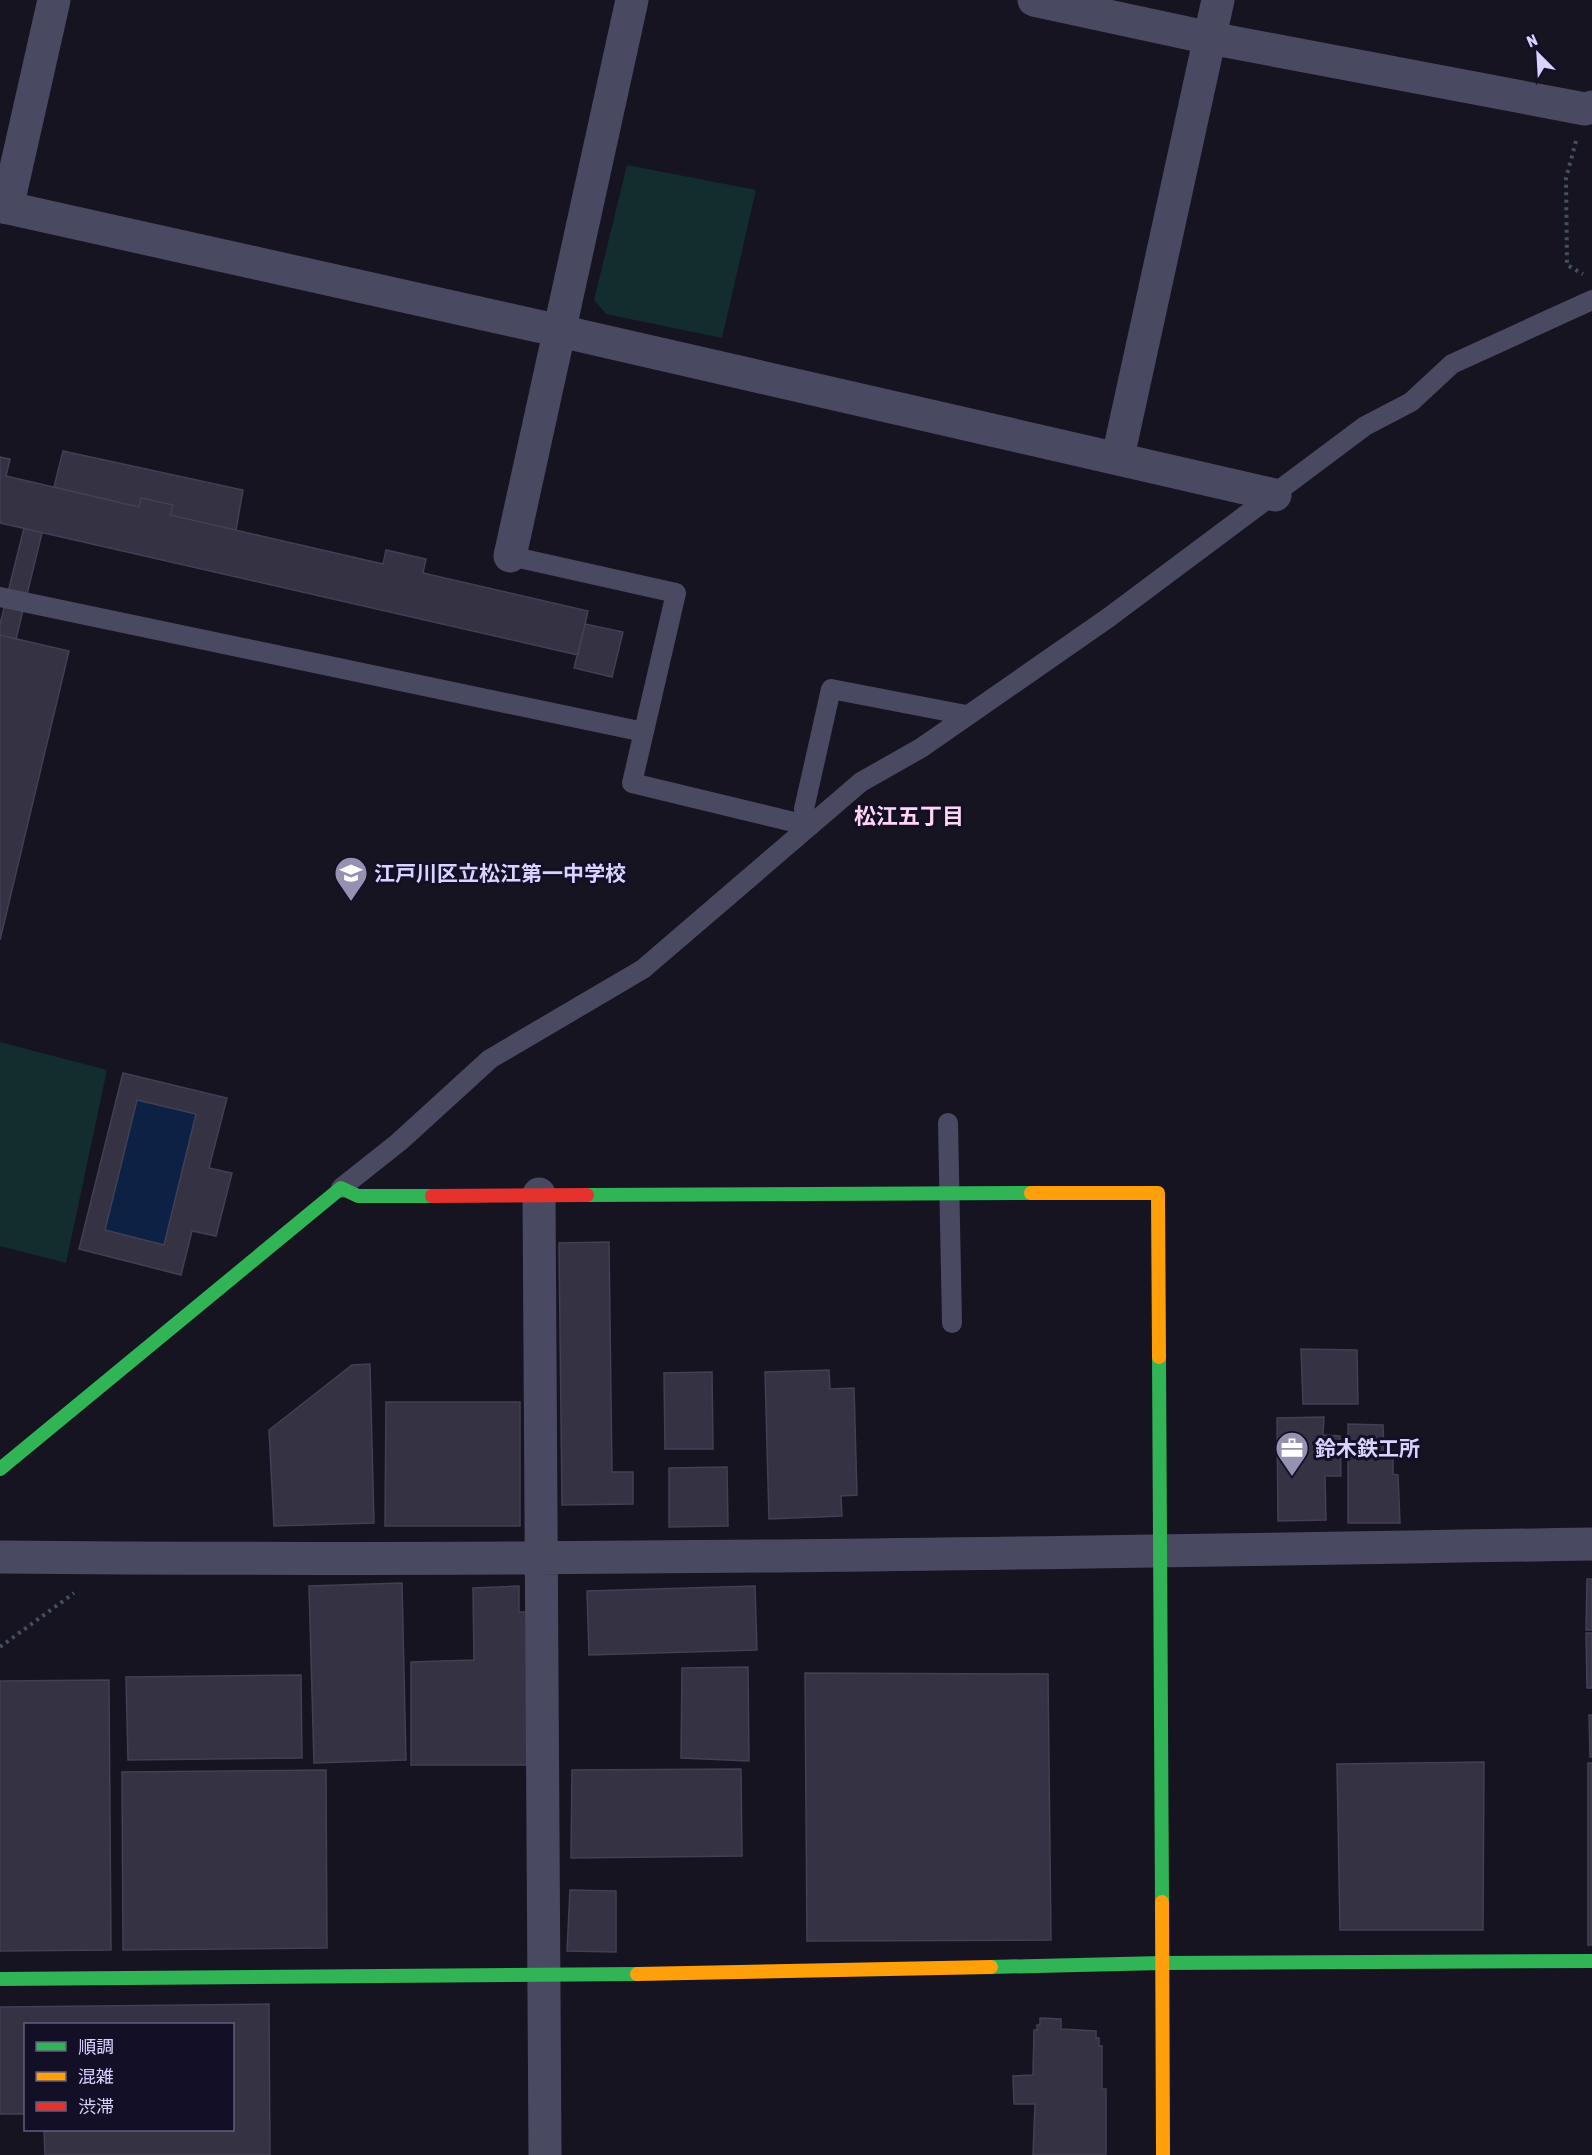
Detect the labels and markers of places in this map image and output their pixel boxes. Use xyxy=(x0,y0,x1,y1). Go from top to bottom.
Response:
school or university icon: 江戸川区立松江第一中学校 xyxy=(333,855,369,902)
place label: 江戸川区立松江第一中学校 xyxy=(374,861,626,885)
office icon: 鈴木鉄工所 xyxy=(1274,1430,1310,1477)
place label: 鈴木鉄工所 xyxy=(1315,1436,1420,1460)

